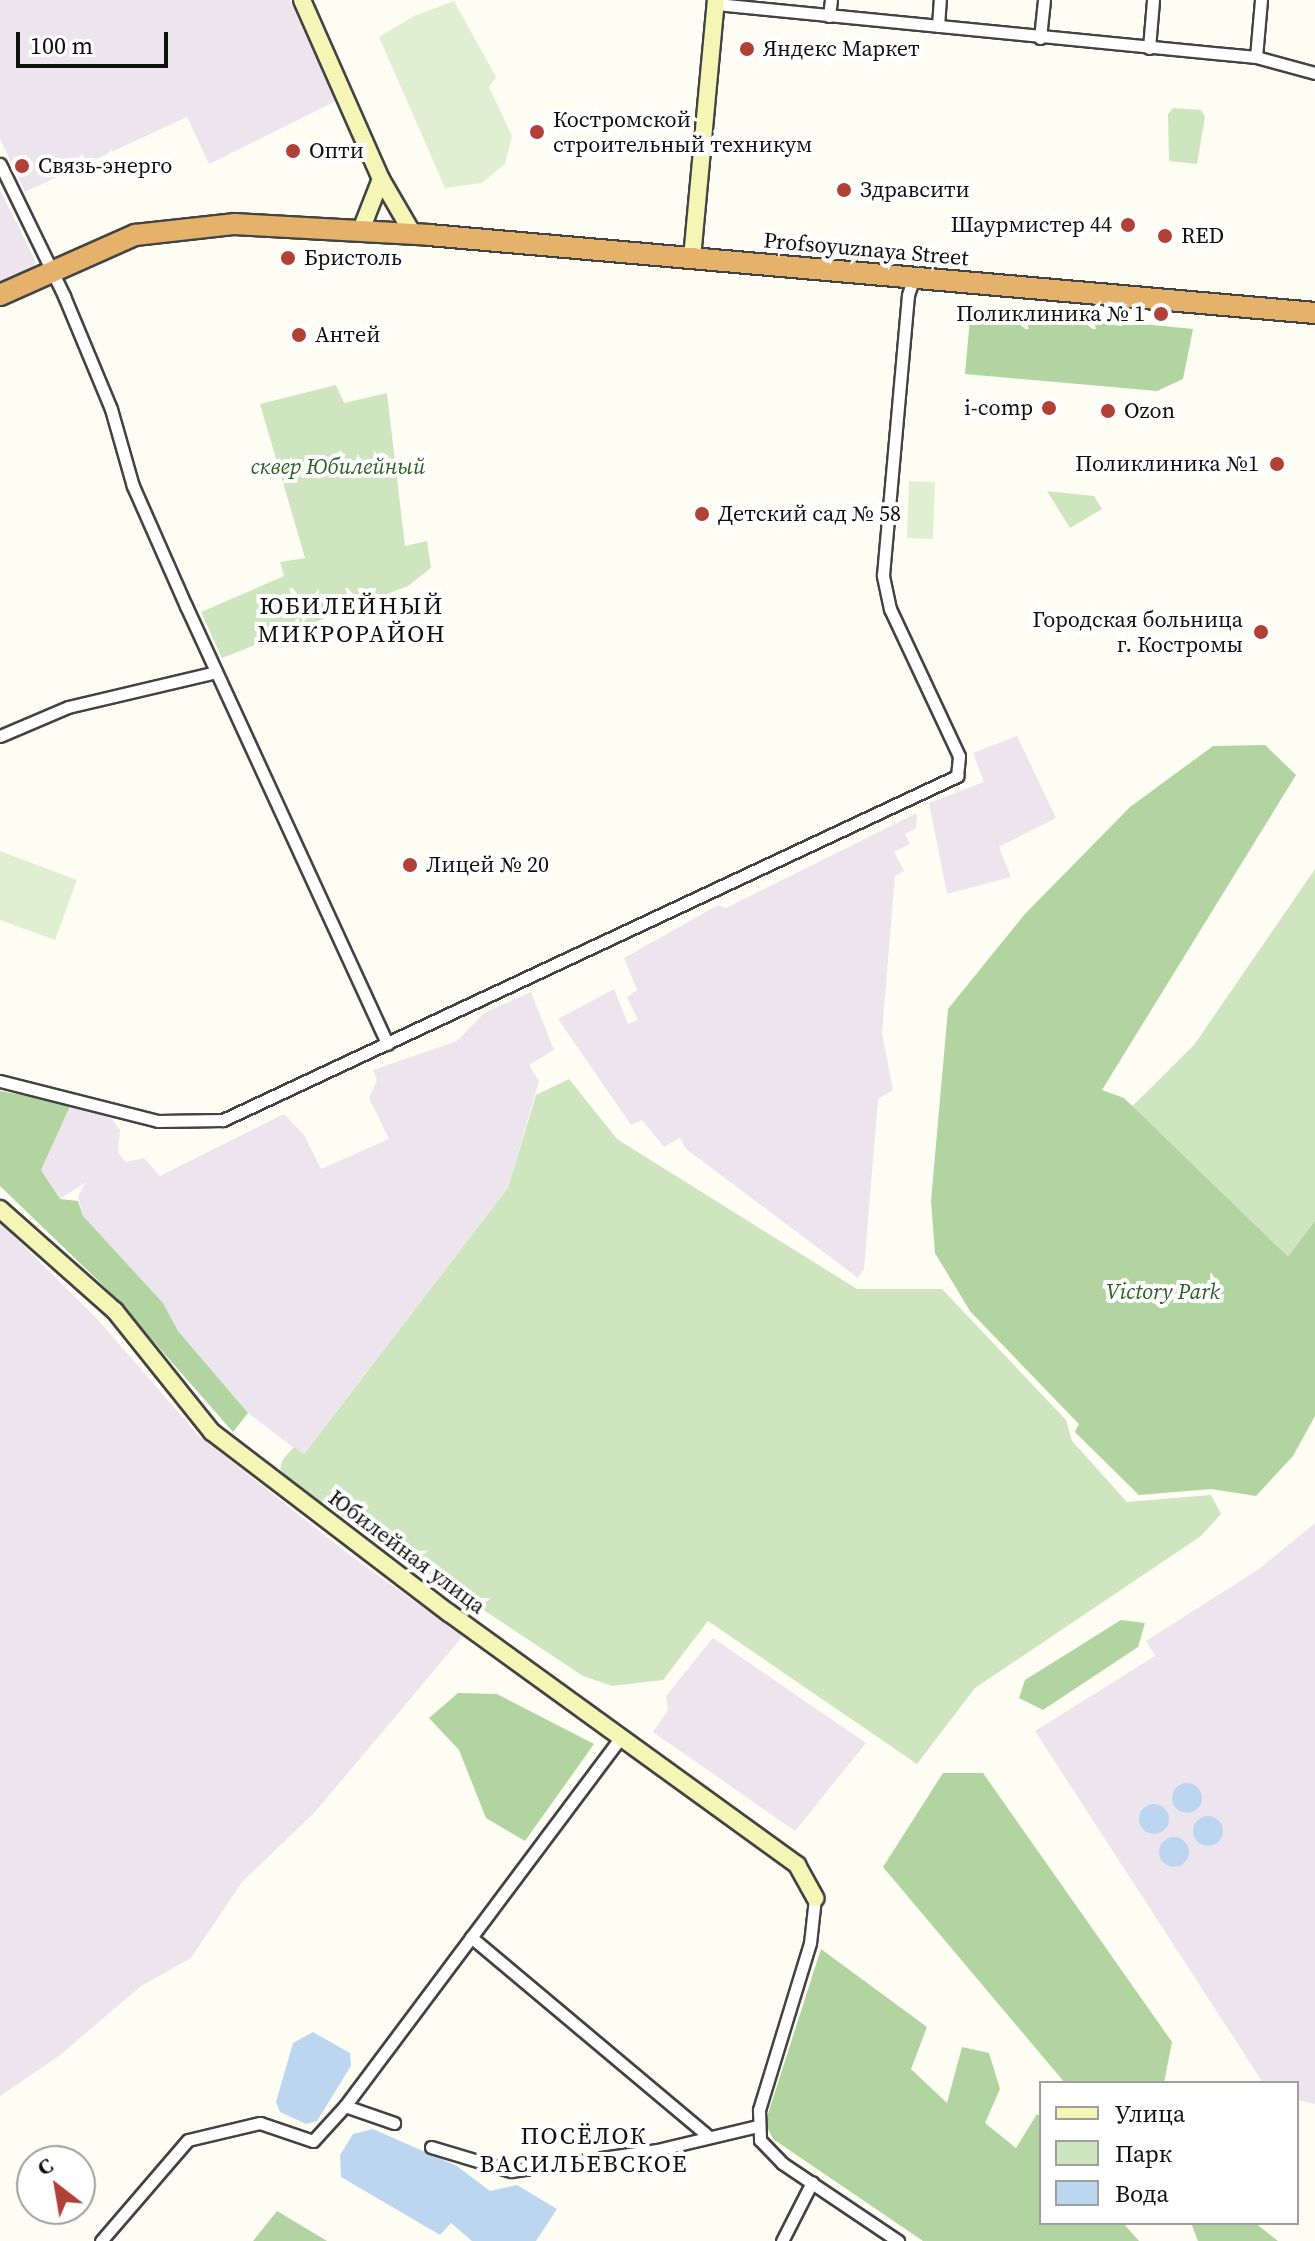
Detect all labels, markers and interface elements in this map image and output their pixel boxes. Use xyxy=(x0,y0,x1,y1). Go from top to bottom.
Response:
scale bar xyxy=(20,16,172,66)
text: 100 m xyxy=(30,29,93,62)
place label: Яндекс Маркет xyxy=(763,36,920,62)
marker: Яндекс Маркет xyxy=(738,40,756,58)
place label: Костромской строительный техникум xyxy=(553,106,812,158)
marker: Костромской строительный техникум xyxy=(528,123,546,141)
place label: Опти xyxy=(309,138,364,164)
marker: Опти xyxy=(284,142,302,160)
place label: Связь-энерго xyxy=(38,153,172,179)
marker: Связь-энерго xyxy=(13,157,31,175)
place label: Здравсити xyxy=(860,177,970,203)
marker: Здравсити xyxy=(835,181,853,199)
place label: Шаурмистер 44 xyxy=(951,212,1112,238)
marker: Шаурмистер 44 xyxy=(1119,216,1137,234)
place label: RED xyxy=(1181,223,1224,249)
street label: Profsoyuznaya Street xyxy=(762,227,970,271)
marker: RED xyxy=(1156,227,1174,245)
place label: Бристоль xyxy=(304,245,402,271)
marker: Бристоль xyxy=(279,249,297,267)
place label: Поликлиника № 1 xyxy=(956,301,1145,327)
marker: Поликлиника № 1 xyxy=(1152,305,1170,323)
place label: Антей xyxy=(315,322,380,348)
marker: Антей xyxy=(290,326,308,344)
place label: i-comp xyxy=(964,395,1033,421)
place label: Ozon xyxy=(1124,398,1175,424)
marker: i-comp xyxy=(1040,399,1058,417)
marker: Ozon xyxy=(1099,402,1117,420)
place label: Поликлиника №1 xyxy=(1075,451,1259,477)
marker: Поликлиника №1 xyxy=(1266,453,1288,475)
park label: сквер Юбилейный xyxy=(251,454,425,480)
place label: Детский сад № 58 xyxy=(718,501,901,527)
marker: Детский сад № 58 xyxy=(693,505,711,523)
district label: ЮБИЛЕЙНЫЙ МИКРОРАЙОН xyxy=(257,592,447,648)
place label: Городская больница г. Костромы xyxy=(1032,606,1243,658)
marker: Городская больница г. Костромы xyxy=(1250,621,1272,643)
place label: Лицей № 20 xyxy=(426,852,549,878)
marker: Лицей № 20 xyxy=(401,856,419,874)
park label: Victory Park xyxy=(1106,1279,1220,1305)
street label: Юбилейная улица xyxy=(323,1484,491,1620)
legend xyxy=(1039,2081,1299,2225)
text: Улица xyxy=(1115,2097,1185,2130)
district label: ПОСЁЛОК ВАСИЛЬЕВСКОЕ xyxy=(479,2122,689,2178)
text: Парк xyxy=(1115,2137,1172,2170)
north arrow xyxy=(16,2145,96,2225)
text: С xyxy=(31,2150,58,2183)
text: Вода xyxy=(1115,2177,1169,2210)

